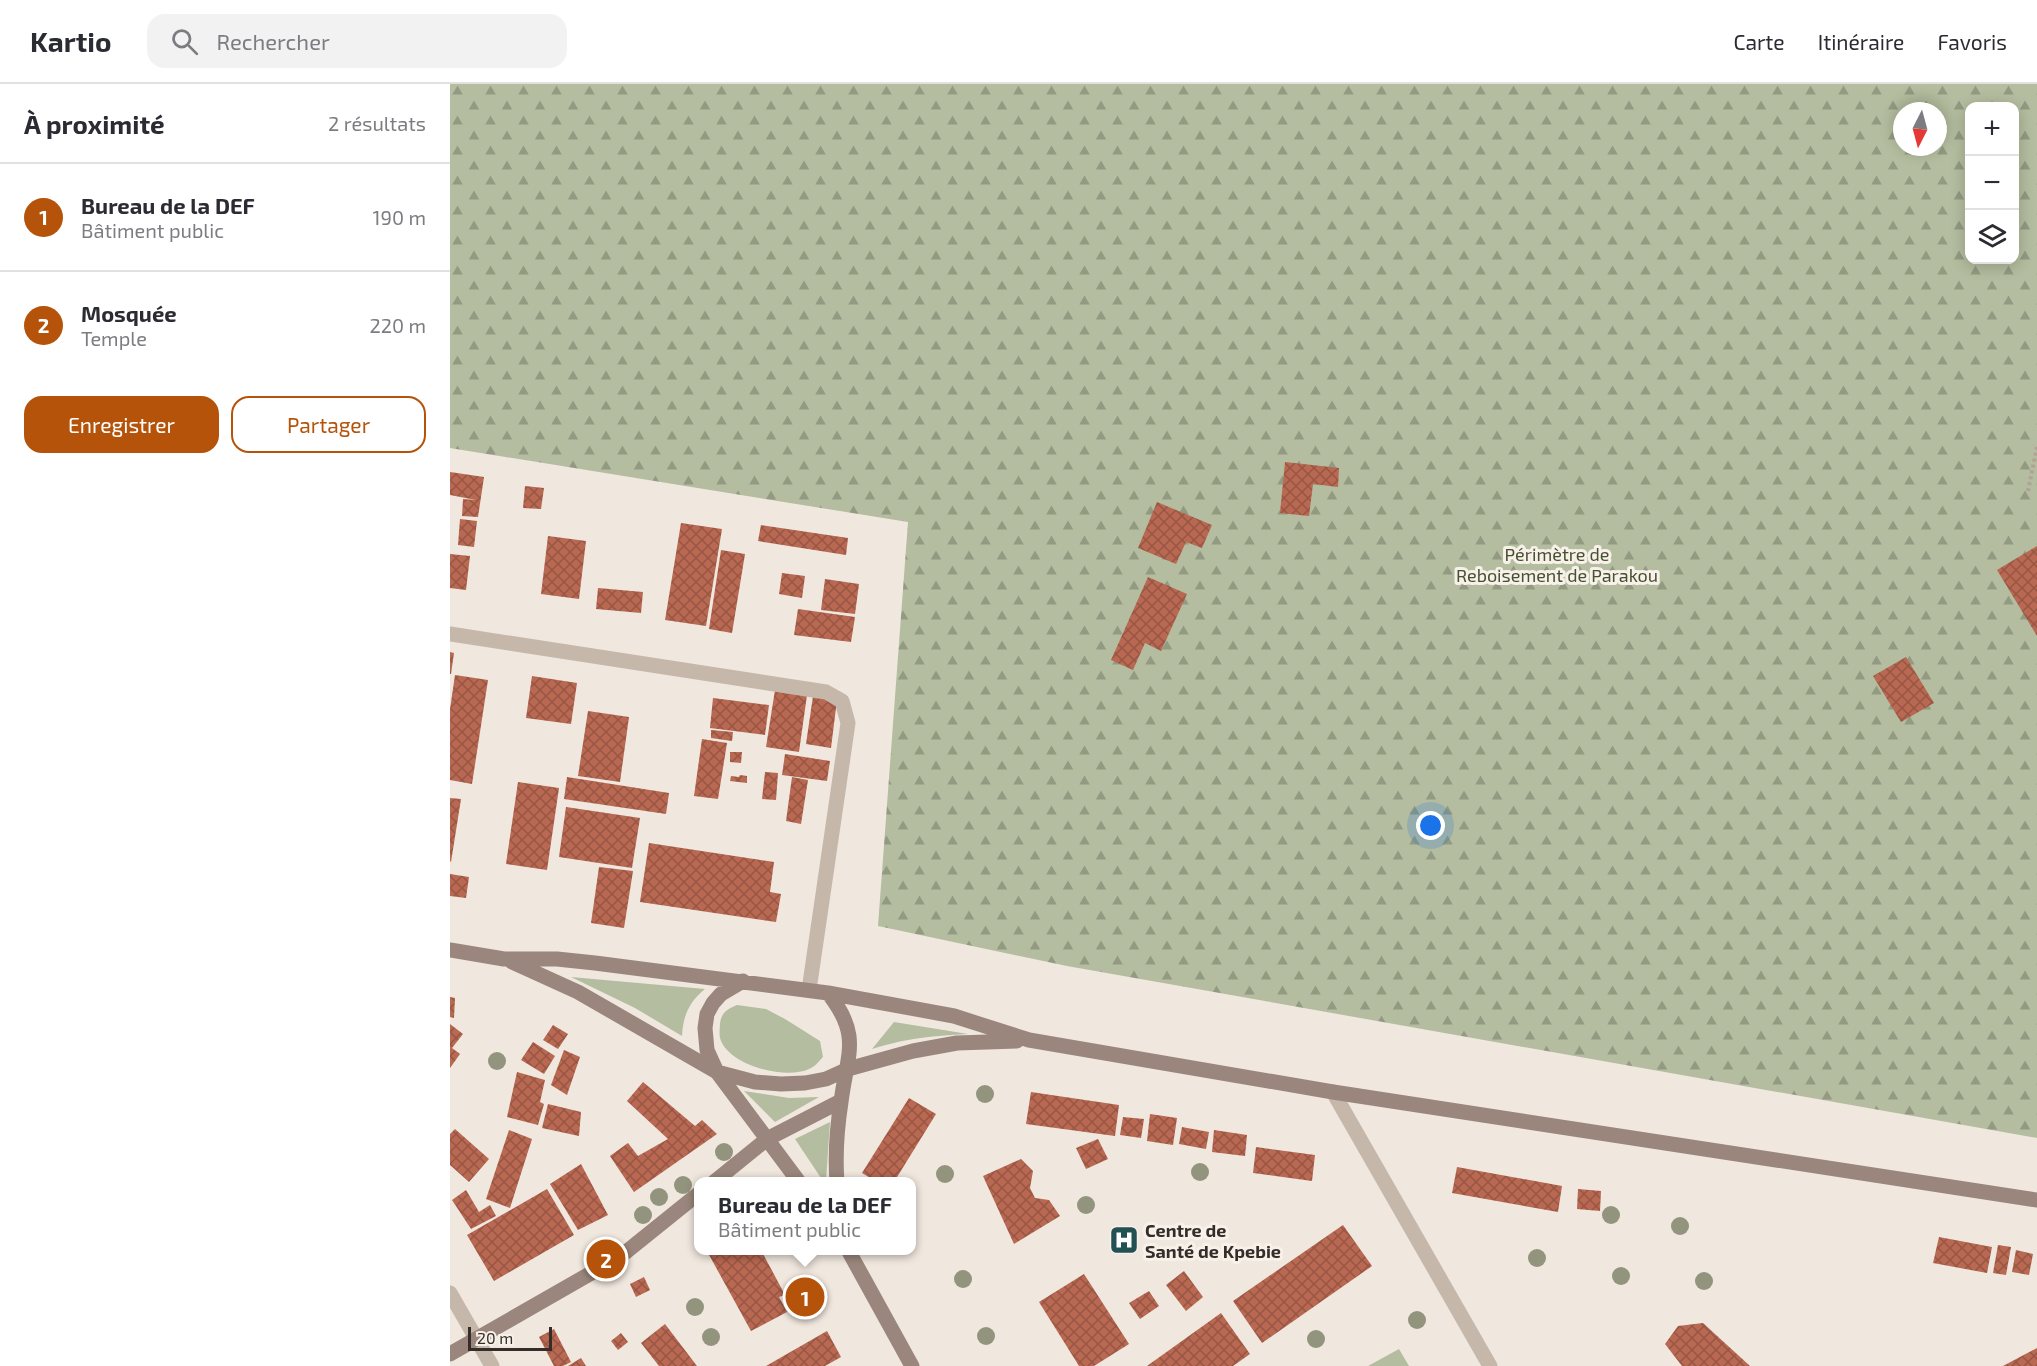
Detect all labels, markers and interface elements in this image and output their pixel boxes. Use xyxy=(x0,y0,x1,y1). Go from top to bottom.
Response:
search box xyxy=(147,14,567,68)
text: Kartio xyxy=(30,24,111,58)
icon: search xyxy=(168,25,201,58)
text: Rechercher xyxy=(216,28,330,54)
text: Carte xyxy=(1733,29,1785,54)
text: Itinéraire xyxy=(1818,29,1904,54)
text: Favoris xyxy=(1937,29,2007,54)
north arrow xyxy=(1893,102,1947,156)
map controls xyxy=(1965,102,2019,264)
button: + xyxy=(1965,102,2019,156)
text: À proximité xyxy=(24,108,165,139)
text: 2 résultats xyxy=(328,111,426,135)
button: − xyxy=(1965,156,2019,210)
text: Bureau de la DEF xyxy=(81,192,255,218)
text: 1 xyxy=(39,205,48,229)
text: 190 m xyxy=(373,205,426,229)
button: layers xyxy=(1965,210,2019,264)
text: Bâtiment public xyxy=(81,218,224,242)
text: Mosquée xyxy=(81,300,177,326)
text: 2 xyxy=(38,313,49,337)
text: 220 m xyxy=(369,313,426,337)
text: Temple xyxy=(81,326,147,350)
button: Enregistrer xyxy=(24,396,219,453)
button: Partager xyxy=(231,396,426,453)
park label: Périmètre de Reboisement de Parakou xyxy=(1456,543,1658,586)
your location xyxy=(1416,811,1445,840)
popup xyxy=(694,1177,916,1255)
text: Bureau de la DEF xyxy=(718,1191,892,1217)
text: Bâtiment public xyxy=(718,1217,861,1241)
place label: Centre de Santé de Kpebie xyxy=(1145,1219,1281,1262)
hospital icon: Centre de Santé de Kpebie xyxy=(1108,1224,1140,1256)
pin: 2 xyxy=(586,1236,626,1282)
pin: 1 xyxy=(786,1274,824,1320)
scale bar xyxy=(468,1324,552,1352)
text: 20 m xyxy=(477,1328,513,1347)

